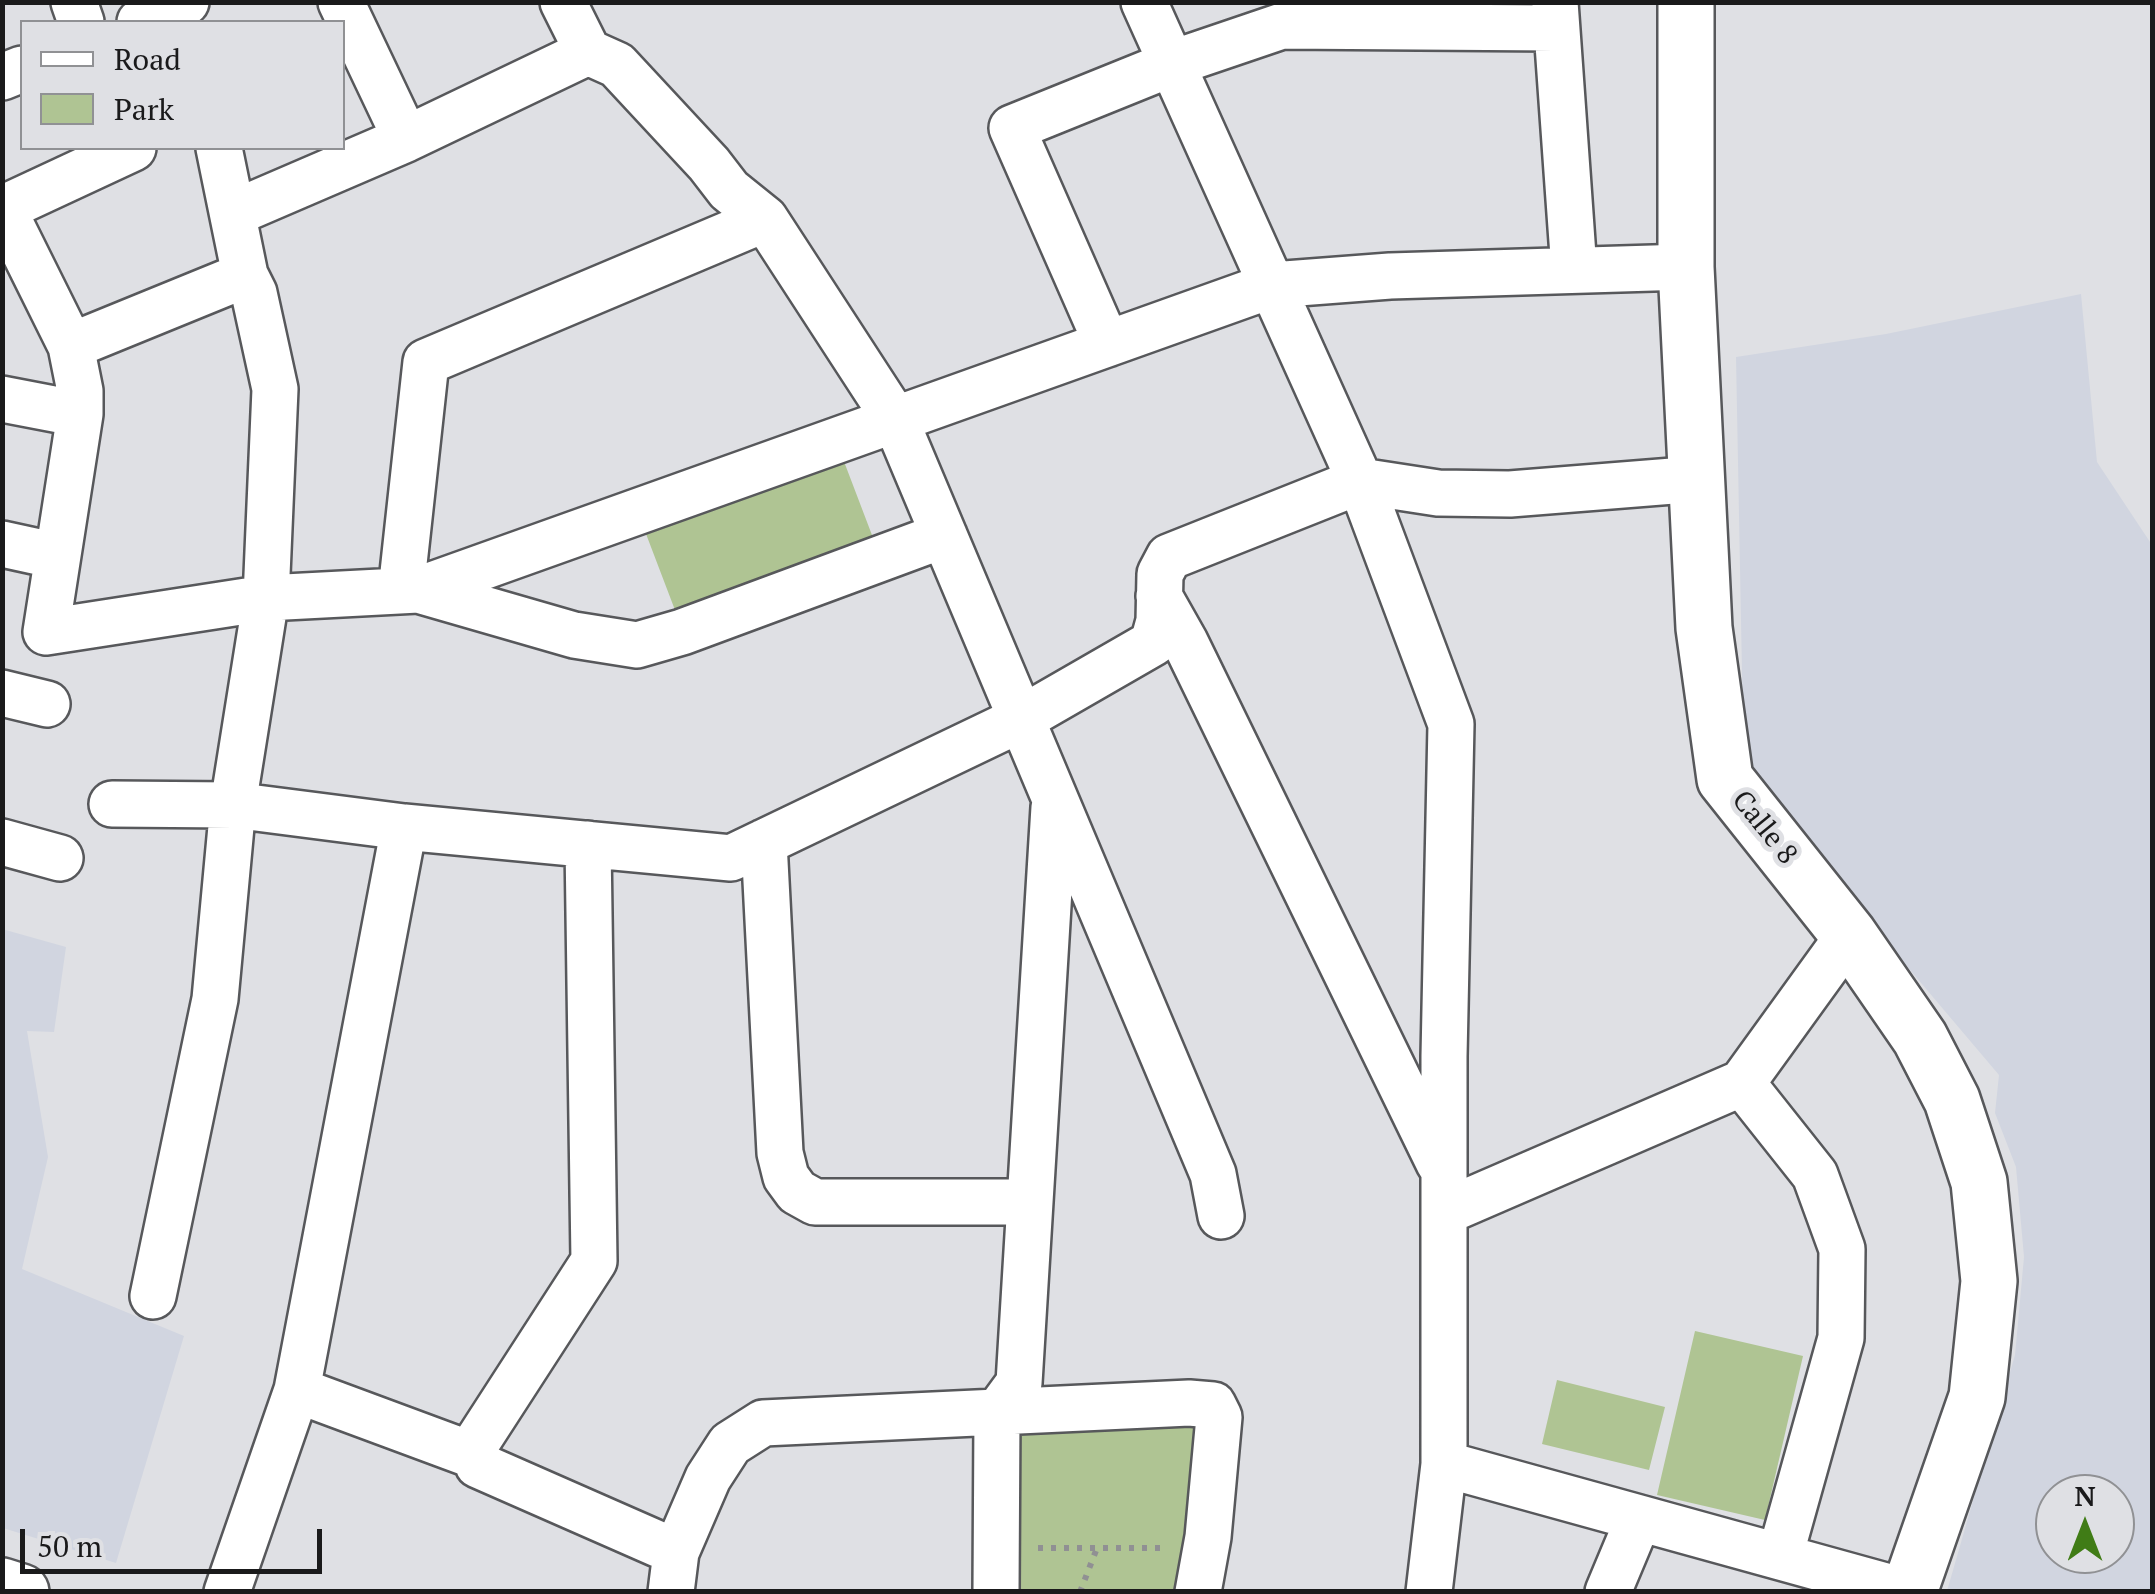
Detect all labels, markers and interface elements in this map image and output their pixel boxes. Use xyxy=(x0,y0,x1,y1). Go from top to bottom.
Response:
legend xyxy=(20,20,345,150)
text: Road xyxy=(114,39,181,79)
text: Park xyxy=(114,89,174,129)
street label: Calle 8 xyxy=(1724,784,1804,872)
north arrow xyxy=(2035,1474,2135,1574)
text: N xyxy=(2074,1477,2096,1514)
scale bar xyxy=(25,1509,328,1571)
text: 50 m xyxy=(37,1526,102,1566)

